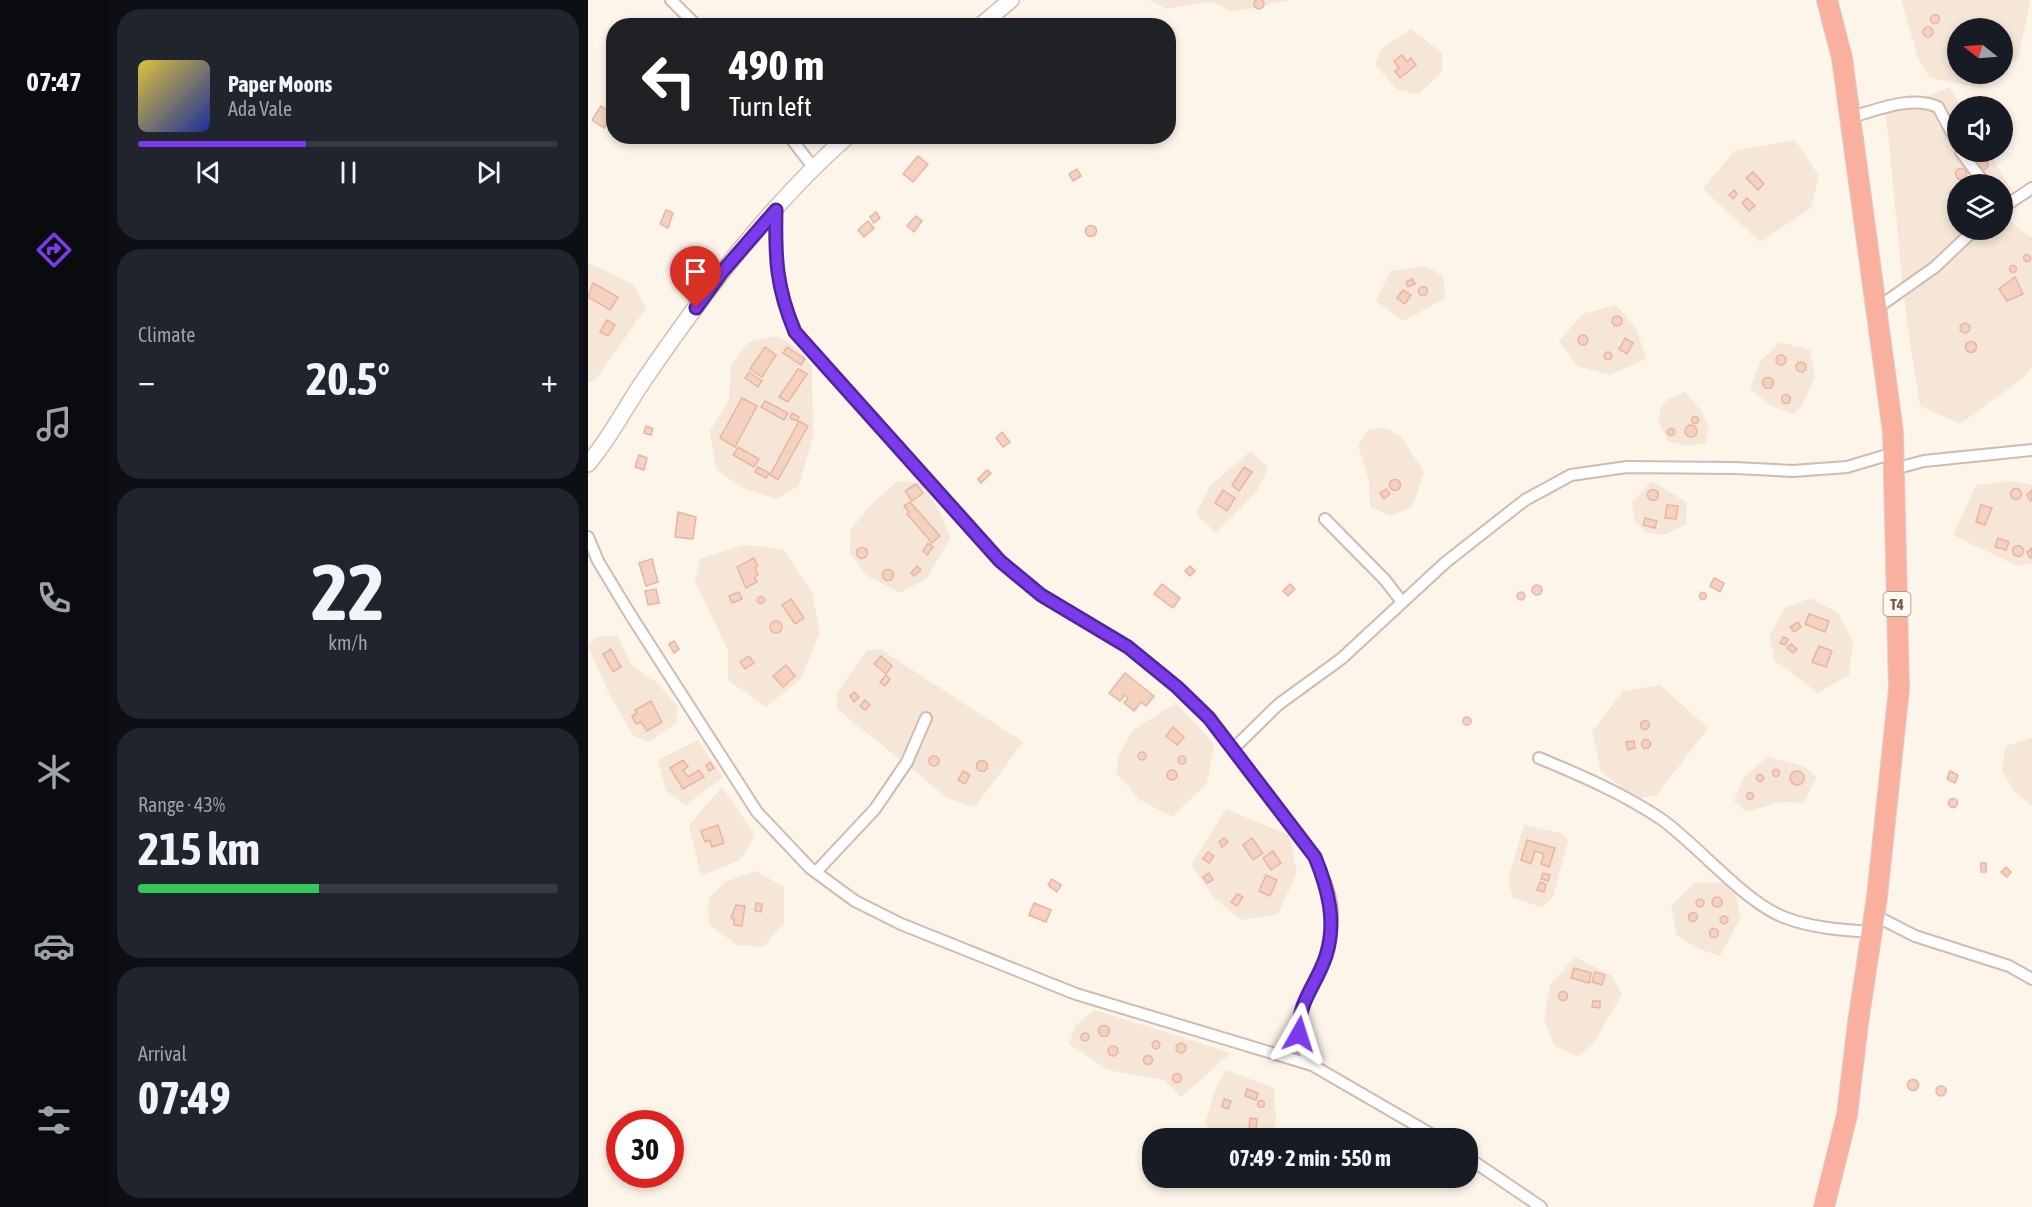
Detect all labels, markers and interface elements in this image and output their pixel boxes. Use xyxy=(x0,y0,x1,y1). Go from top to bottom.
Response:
north arrow xyxy=(1947,18,2013,84)
map controls xyxy=(1947,18,2013,240)
text: 490 m xyxy=(729,41,824,89)
icon: left xyxy=(630,42,708,120)
text: 07:47 xyxy=(26,66,82,97)
text: Paper Moons xyxy=(228,71,332,97)
text: Turn left xyxy=(729,91,812,122)
button: sound xyxy=(1947,96,2013,162)
text: Ada Vale xyxy=(228,97,292,120)
icon: previous xyxy=(192,156,225,189)
icon: pause xyxy=(332,156,365,189)
icon: next xyxy=(472,156,505,189)
button: layers xyxy=(1947,174,2013,240)
icon: directions xyxy=(33,229,75,271)
pin xyxy=(670,246,721,308)
icon: arrive xyxy=(679,255,712,288)
text: Climate xyxy=(138,323,195,346)
text: 20.5° xyxy=(306,353,390,405)
text: − xyxy=(138,361,155,399)
text: + xyxy=(541,361,558,399)
icon: music xyxy=(33,403,75,445)
text: 22 xyxy=(311,547,385,637)
icon: phone xyxy=(33,577,75,619)
road number: T4 xyxy=(1884,592,1910,616)
text: km/h xyxy=(328,631,368,654)
icon: climate xyxy=(33,751,75,793)
text: Range · 43% xyxy=(138,793,225,816)
text: 215 km xyxy=(138,823,260,875)
icon: car xyxy=(33,925,75,967)
position arrow xyxy=(1267,1002,1331,1066)
text: Arrival xyxy=(138,1042,187,1065)
text: 07:49 xyxy=(138,1072,231,1124)
icon: filters xyxy=(33,1099,75,1141)
speed limit sign: 30 xyxy=(606,1110,684,1188)
text: 07:49 · 2 min · 550 m xyxy=(1229,1145,1391,1171)

